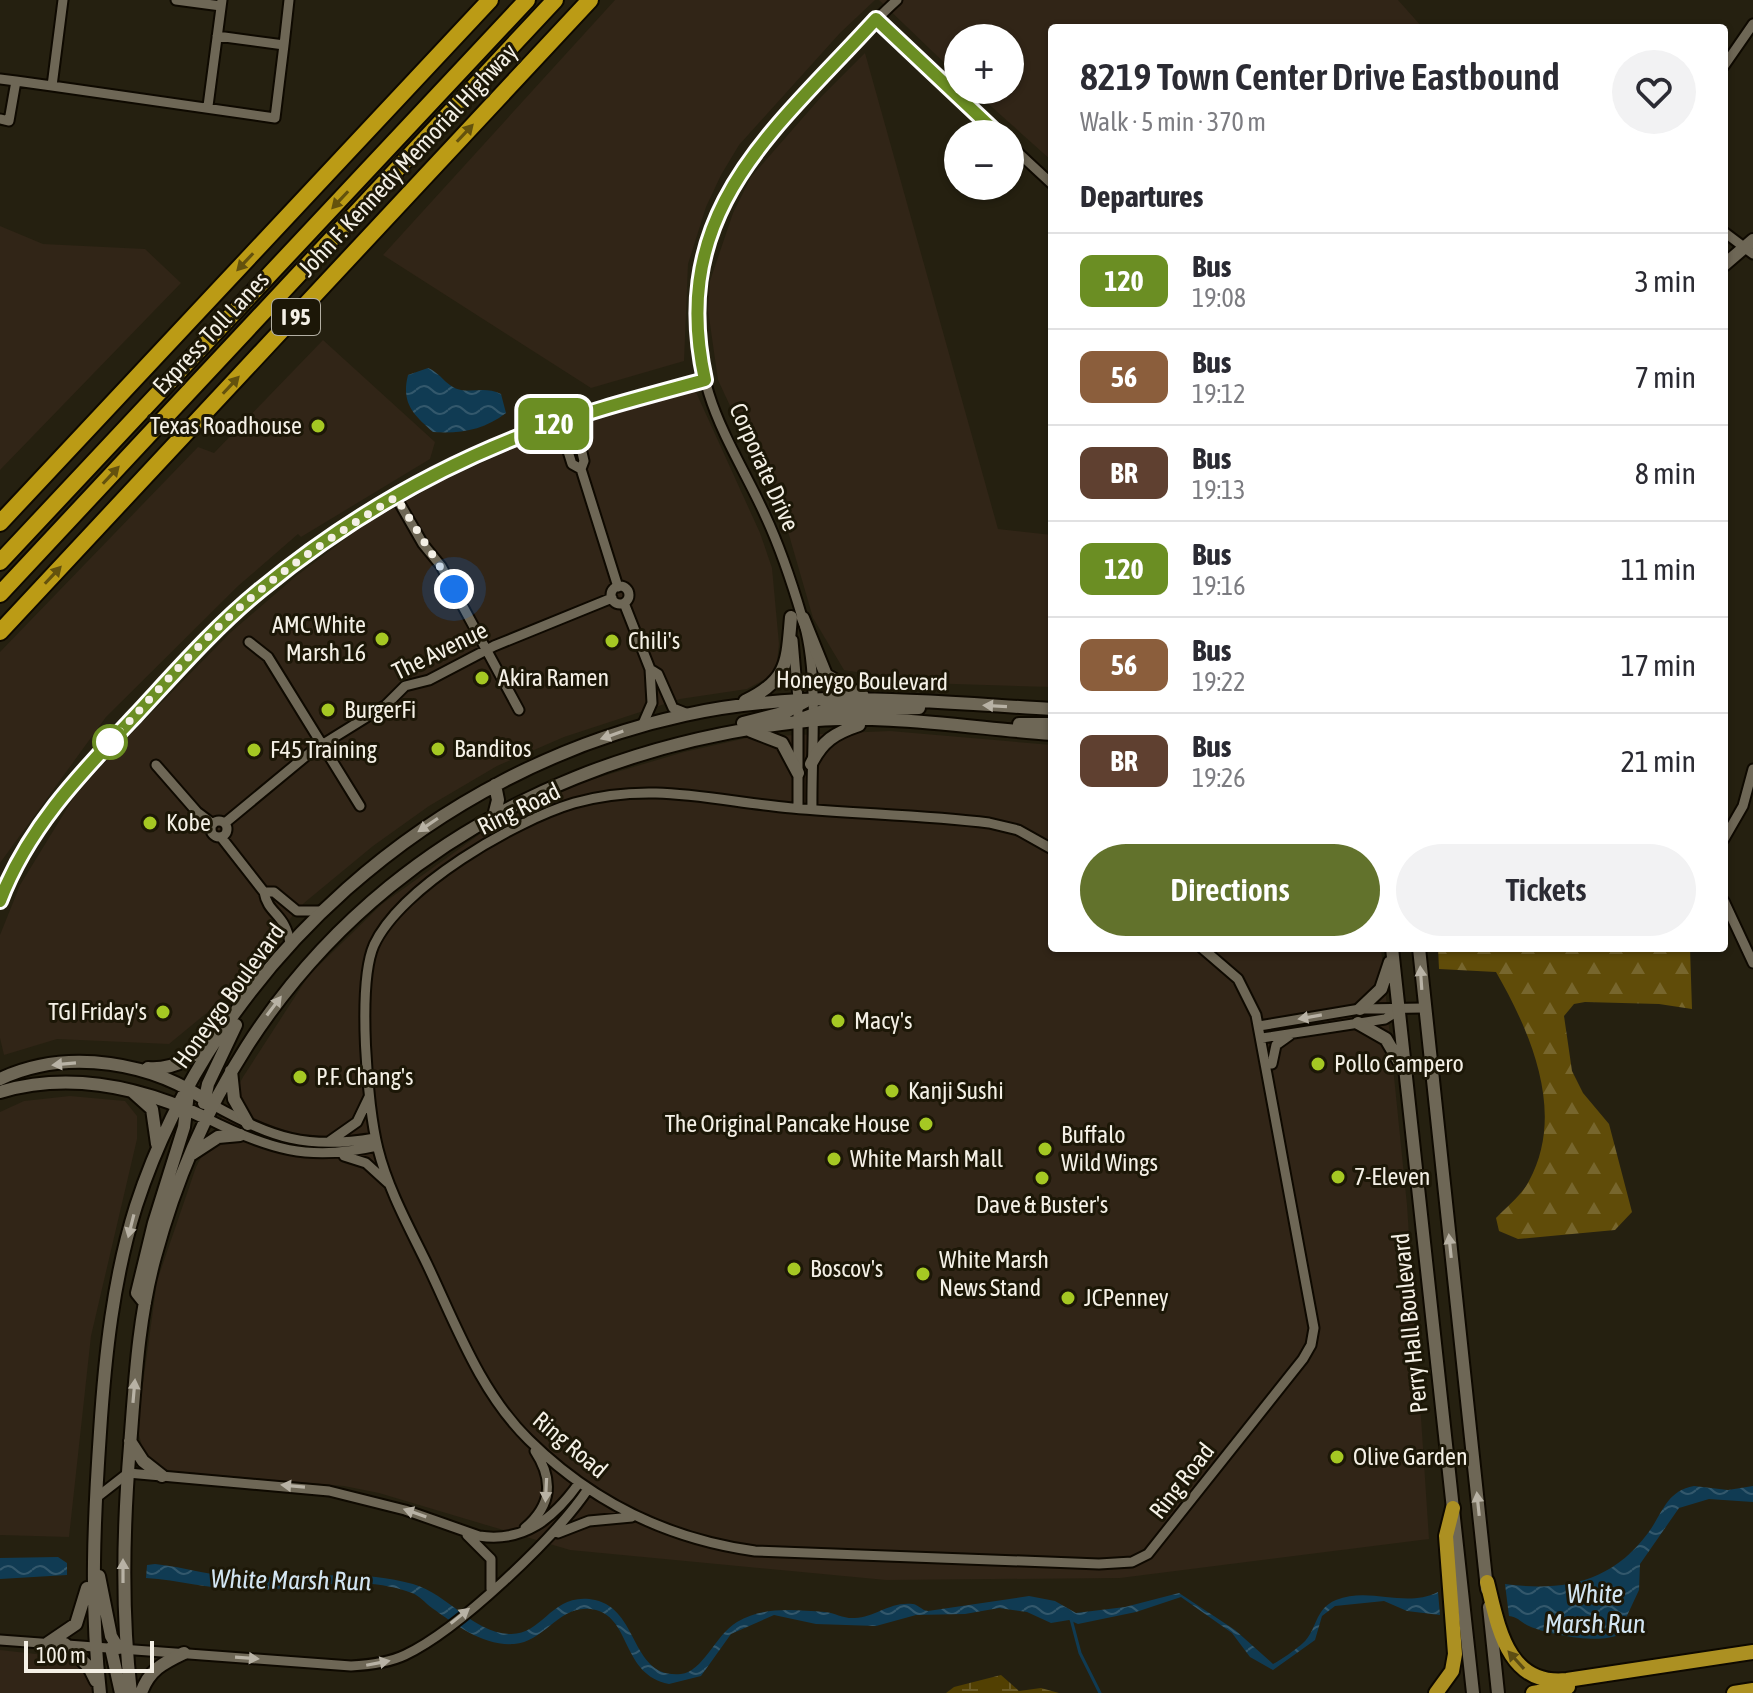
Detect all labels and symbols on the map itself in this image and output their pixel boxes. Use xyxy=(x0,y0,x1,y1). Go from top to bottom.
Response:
street label: John F. Kennedy Memorial Highway xyxy=(293,38,523,281)
one-way arrow xyxy=(455,124,473,143)
one-way arrow xyxy=(331,190,349,209)
one-way arrow xyxy=(237,252,255,271)
street label: Express Toll Lanes xyxy=(147,266,274,399)
road number: I 95 xyxy=(272,299,320,335)
one-way arrow xyxy=(222,376,240,395)
line badge: 120 xyxy=(508,398,600,450)
street label: Corporate Drive xyxy=(724,399,805,535)
place label: Texas Roadhouse xyxy=(150,412,302,439)
marker: Texas Roadhouse xyxy=(309,417,327,435)
one-way arrow xyxy=(101,466,119,485)
one-way arrow xyxy=(44,566,62,585)
your location xyxy=(434,569,474,609)
place label: AMC White Marsh 16 xyxy=(272,611,366,666)
street label: The Avenue xyxy=(388,616,492,685)
place label: Chili's xyxy=(628,627,680,654)
marker: AMC White Marsh 16 xyxy=(373,630,391,648)
marker: Chili's xyxy=(603,632,621,650)
place label: Akira Ramen xyxy=(498,664,609,691)
street label: Honeygo Boulevard xyxy=(776,666,948,695)
marker: Akira Ramen xyxy=(473,669,491,687)
place label: BurgerFi xyxy=(344,696,416,723)
one-way arrow xyxy=(982,699,1007,712)
marker: BurgerFi xyxy=(319,701,337,719)
unlabelled marker xyxy=(93,725,127,759)
one-way arrow xyxy=(600,730,624,742)
place label: Banditos xyxy=(454,735,532,762)
place label: F45 Training xyxy=(270,736,378,763)
marker: Banditos xyxy=(429,740,447,758)
marker: F45 Training xyxy=(245,741,263,759)
street label: Ring Road xyxy=(473,777,565,840)
place label: Kobe xyxy=(166,809,211,836)
marker: Kobe xyxy=(141,814,159,832)
one-way arrow xyxy=(418,817,439,832)
street label: Honeygo Boulevard xyxy=(167,918,290,1073)
one-way arrow xyxy=(1414,965,1427,990)
one-way arrow xyxy=(265,996,281,1016)
place label: TGI Friday's xyxy=(48,998,147,1025)
marker: TGI Friday's xyxy=(154,1003,172,1021)
place label: Macy's xyxy=(854,1007,912,1034)
marker: Macy's xyxy=(829,1012,847,1030)
one-way arrow xyxy=(1297,1012,1322,1024)
place label: Pollo Campero xyxy=(1334,1050,1464,1077)
marker: Pollo Campero xyxy=(1309,1055,1327,1073)
one-way arrow xyxy=(51,1058,76,1071)
place label: P.F. Chang's xyxy=(316,1063,413,1090)
marker: P.F. Chang's xyxy=(291,1068,309,1086)
place label: Kanji Sushi xyxy=(908,1077,1004,1104)
marker: Kanji Sushi xyxy=(883,1082,901,1100)
place label: The Original Pancake House xyxy=(665,1110,910,1137)
marker: The Original Pancake House xyxy=(917,1115,935,1133)
place label: Buffalo Wild Wings xyxy=(1061,1121,1158,1176)
marker: Buffalo Wild Wings xyxy=(1036,1140,1054,1158)
place label: White Marsh Mall xyxy=(850,1145,1004,1172)
marker: White Marsh Mall xyxy=(825,1150,843,1168)
place label: 7-Eleven xyxy=(1354,1163,1430,1190)
marker: 7-Eleven xyxy=(1329,1168,1347,1186)
marker: Dave & Buster's xyxy=(1033,1169,1051,1187)
place label: Dave & Buster's xyxy=(976,1191,1108,1218)
one-way arrow xyxy=(124,1214,137,1239)
street label: Perry Hall Boulevard xyxy=(1387,1232,1432,1415)
one-way arrow xyxy=(1443,1233,1456,1258)
place label: White Marsh News Stand xyxy=(939,1246,1049,1301)
place label: Boscov's xyxy=(810,1255,883,1282)
marker: Boscov's xyxy=(785,1260,803,1278)
marker: White Marsh News Stand xyxy=(914,1265,932,1283)
place label: JCPenney xyxy=(1084,1284,1169,1311)
marker: JCPenney xyxy=(1059,1289,1077,1307)
one-way arrow xyxy=(128,1378,141,1403)
street label: Ring Road xyxy=(528,1406,613,1483)
street label: Ring Road xyxy=(1144,1437,1220,1524)
place label: Olive Garden xyxy=(1353,1443,1468,1470)
marker: Olive Garden xyxy=(1328,1448,1346,1466)
one-way arrow xyxy=(540,1477,553,1503)
one-way arrow xyxy=(280,1480,305,1493)
one-way arrow xyxy=(1472,1491,1485,1516)
one-way arrow xyxy=(403,1507,427,1519)
one-way arrow xyxy=(117,1558,129,1583)
water label: White Marsh Run xyxy=(210,1564,372,1596)
water label: White Marsh Run xyxy=(1545,1579,1646,1639)
one-way arrow xyxy=(449,1608,469,1625)
scale bar xyxy=(24,1637,154,1673)
one-way arrow xyxy=(1507,1650,1525,1670)
one-way arrow xyxy=(235,1652,260,1665)
one-way arrow xyxy=(366,1656,391,1668)

